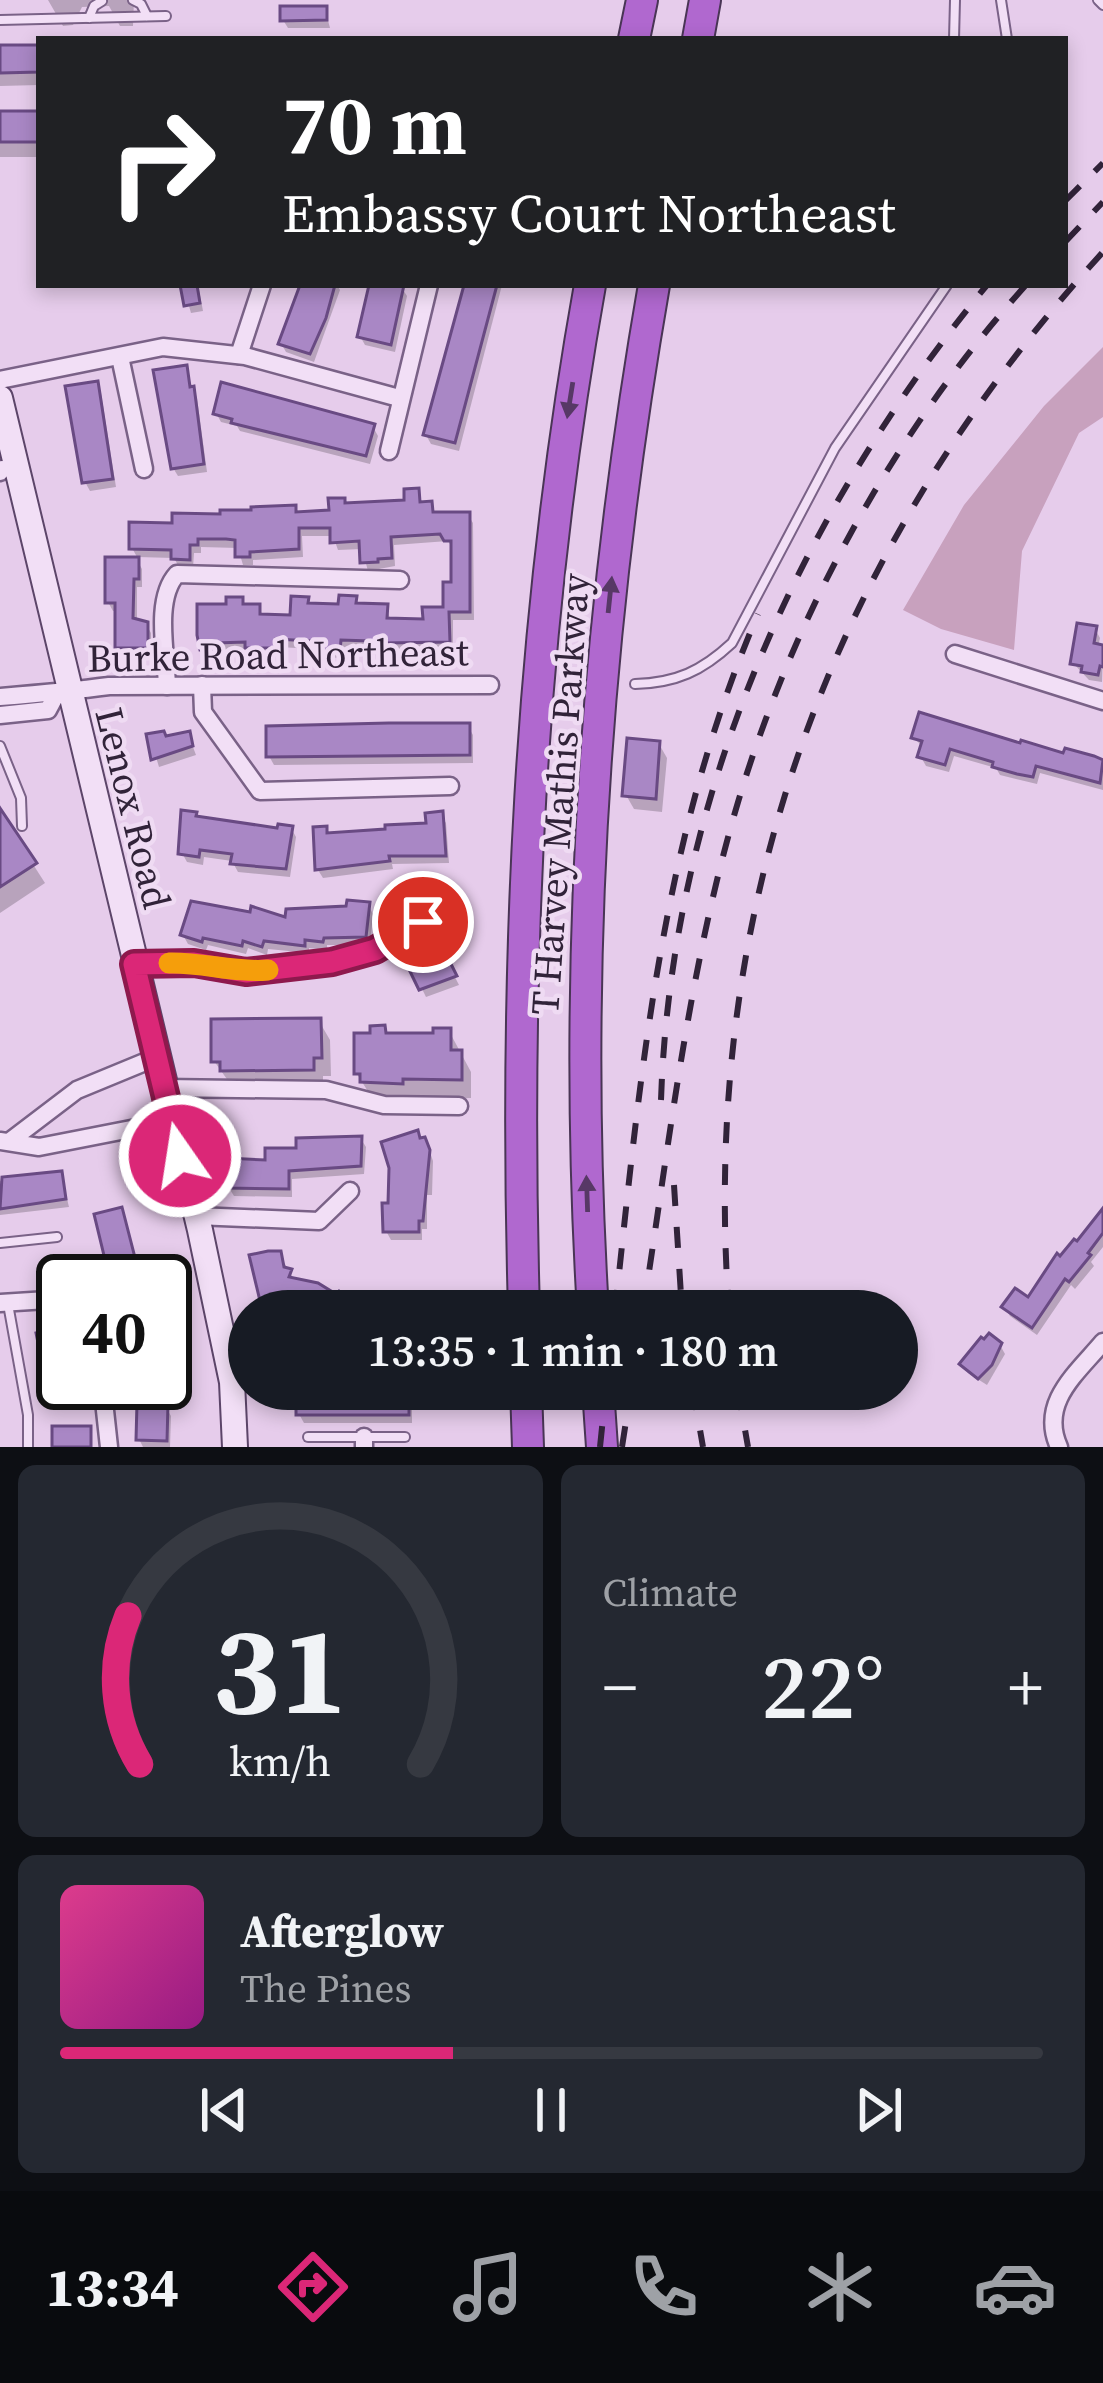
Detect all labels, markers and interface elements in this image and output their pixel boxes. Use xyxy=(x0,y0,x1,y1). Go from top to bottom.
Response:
text: 70 m xyxy=(282,67,467,182)
icon: right xyxy=(84,84,240,240)
text: Embassy Court Northeast xyxy=(282,176,896,250)
one-way arrow xyxy=(560,382,579,420)
street label: T Harvey Mathis Parkway xyxy=(518,571,602,1017)
one-way arrow xyxy=(601,576,620,613)
street label: Burke Road Northeast xyxy=(87,625,469,685)
street label: Lenox Road xyxy=(82,702,184,914)
pin xyxy=(372,871,474,973)
icon: arrive xyxy=(390,889,456,955)
position arrow xyxy=(117,1093,243,1219)
one-way arrow xyxy=(577,1174,596,1212)
speed limit sign: 40 xyxy=(36,1254,192,1410)
text: 13:35 · 1 min · 180 m xyxy=(368,1319,778,1381)
text: Climate xyxy=(603,1566,738,1619)
text: 31 xyxy=(213,1584,348,1755)
text: 22° xyxy=(761,1625,884,1748)
text: − xyxy=(603,1642,637,1732)
text: + xyxy=(1008,1642,1043,1732)
text: km/h xyxy=(229,1732,331,1790)
text: Afterglow xyxy=(240,1900,444,1962)
text: The Pines xyxy=(240,1962,411,2015)
icon: previous xyxy=(191,2077,257,2143)
icon: pause xyxy=(518,2077,584,2143)
icon: next xyxy=(846,2077,912,2143)
icon: directions xyxy=(271,2245,355,2329)
icon: music xyxy=(446,2245,530,2329)
icon: phone xyxy=(622,2245,706,2329)
icon: climate xyxy=(798,2245,882,2329)
icon: car xyxy=(973,2245,1057,2329)
text: 13:34 xyxy=(46,2250,179,2324)

